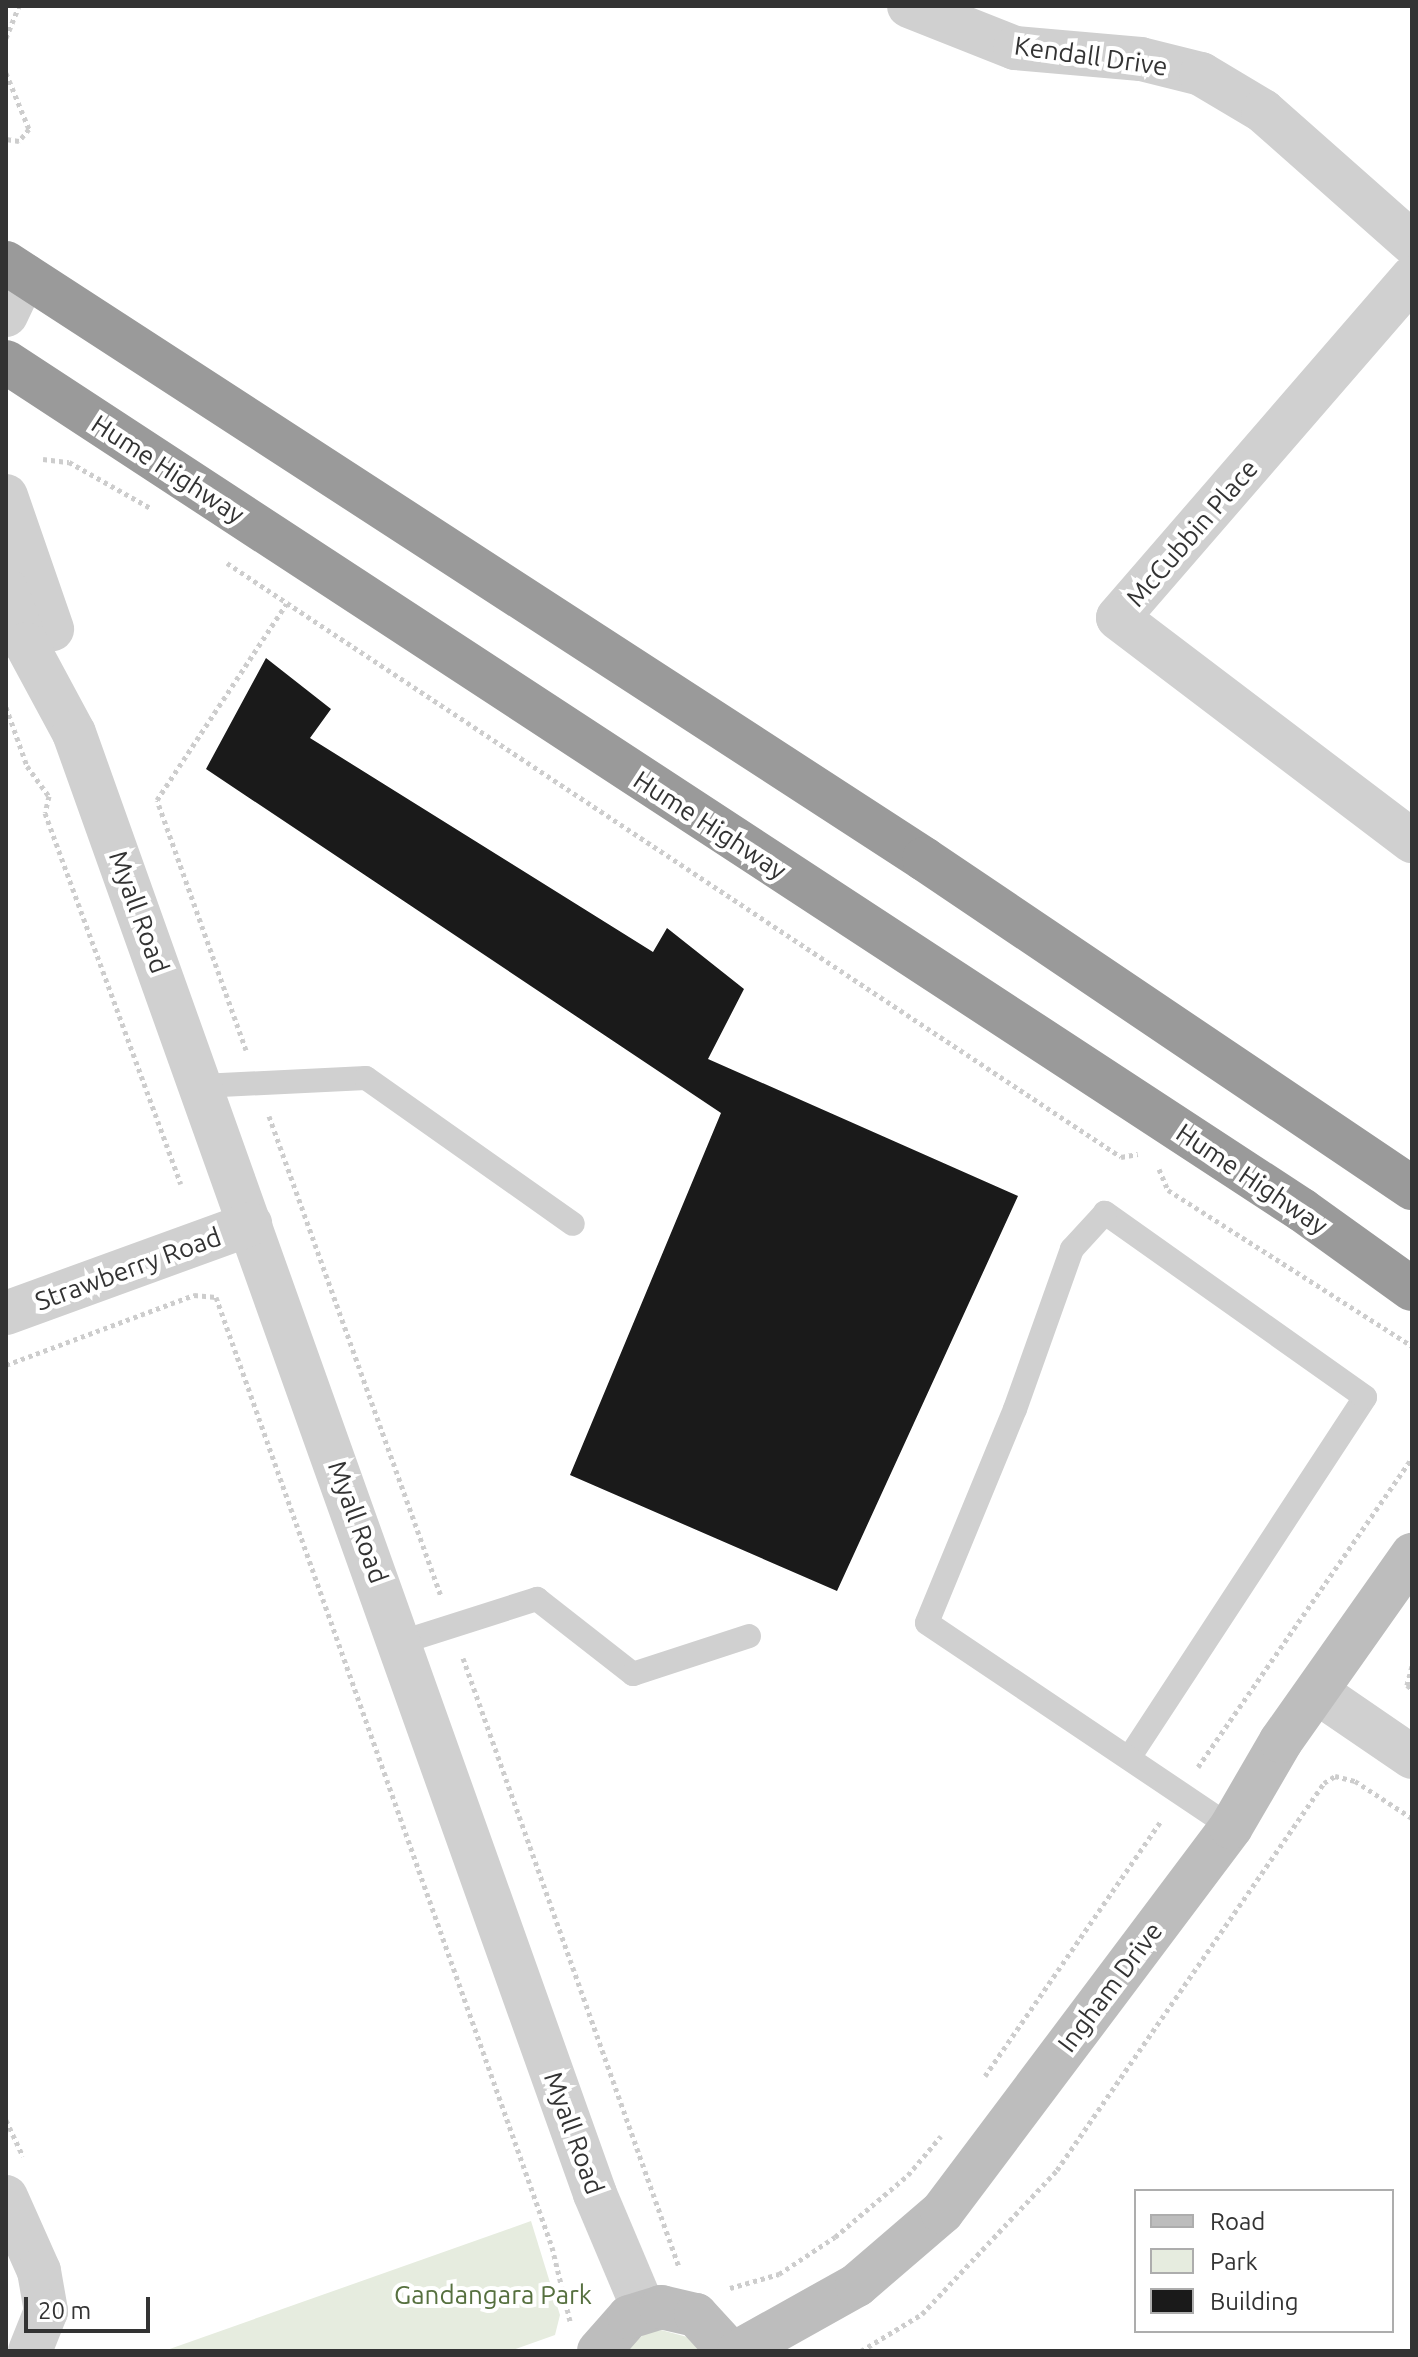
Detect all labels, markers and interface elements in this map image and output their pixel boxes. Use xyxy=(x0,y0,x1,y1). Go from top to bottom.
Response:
street label: Kendall Drive xyxy=(1012,30,1170,82)
street label: Hume Highway xyxy=(86,408,250,530)
street label: McCubbin Place xyxy=(1120,453,1264,613)
street label: Hume Highway xyxy=(628,764,792,886)
street label: Myall Road xyxy=(102,847,176,977)
street label: Hume Highway xyxy=(1170,1117,1334,1241)
street label: Strawberry Road xyxy=(31,1221,225,1317)
street label: Myall Road xyxy=(321,1457,395,1587)
street label: Ingham Drive xyxy=(1051,1916,1169,2058)
street label: Myall Road xyxy=(537,2068,611,2198)
legend xyxy=(1134,2189,1394,2333)
text: Road xyxy=(1210,2208,1265,2235)
text: Park xyxy=(1210,2248,1258,2275)
park label: Gandangara Park xyxy=(394,2279,592,2311)
scale bar xyxy=(28,2281,154,2331)
text: Building xyxy=(1210,2288,1298,2315)
text: 20 m xyxy=(38,2297,91,2324)

